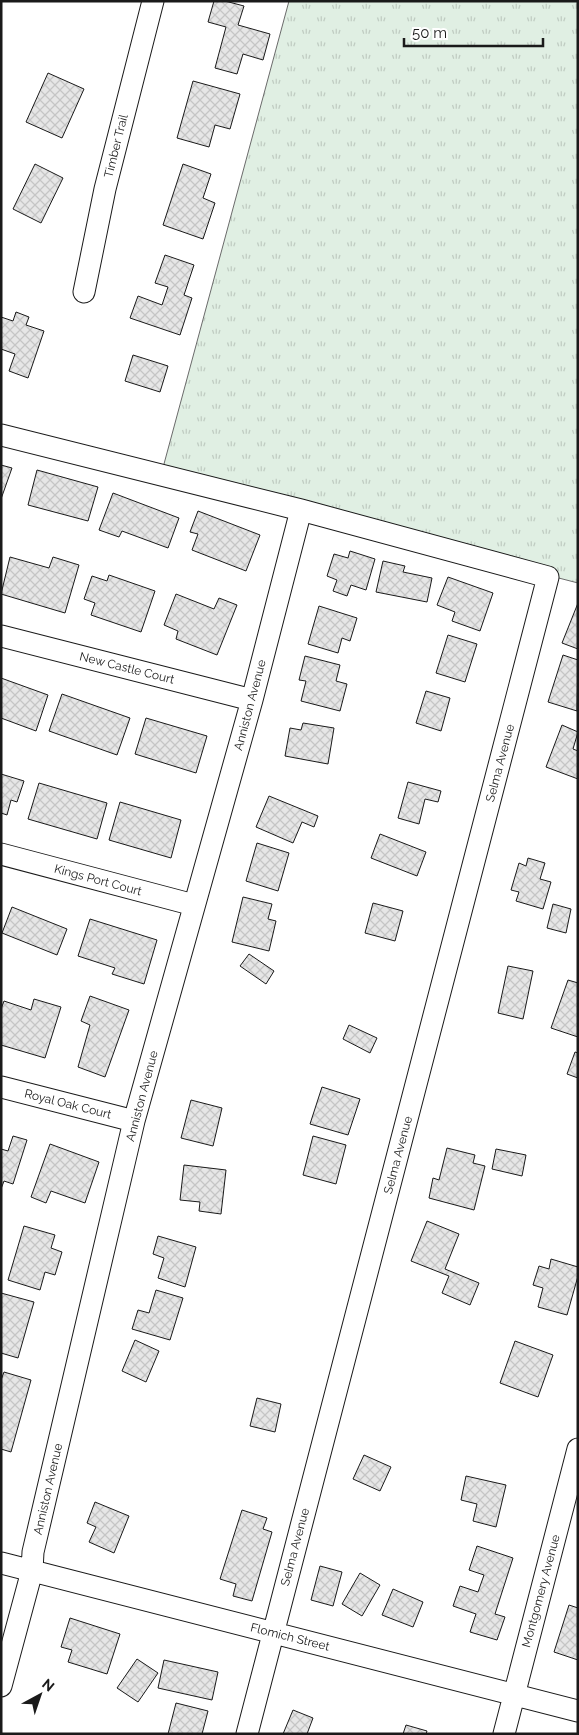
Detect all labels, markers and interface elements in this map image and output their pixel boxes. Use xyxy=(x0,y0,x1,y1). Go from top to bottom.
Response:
scale bar xyxy=(404,15,543,47)
text: 50 m xyxy=(412,24,447,42)
street label: Timber Trail xyxy=(101,112,131,179)
street label: New Castle Court xyxy=(78,649,176,687)
street label: Anniston Avenue xyxy=(231,658,269,752)
street label: Selma Avenue xyxy=(483,723,517,803)
street label: Kings Port Court xyxy=(53,862,143,898)
street label: Anniston Avenue xyxy=(123,1049,161,1143)
street label: Royal Oak Court xyxy=(23,1086,113,1122)
street label: Selma Avenue xyxy=(381,1115,415,1195)
street label: Anniston Avenue xyxy=(31,1442,65,1536)
street label: Selma Avenue xyxy=(278,1507,312,1587)
street label: Montgomery Avenue xyxy=(519,1533,563,1649)
street label: Flomich Street xyxy=(249,1620,331,1654)
north arrow xyxy=(15,1670,65,1720)
text: N xyxy=(39,1675,58,1695)

